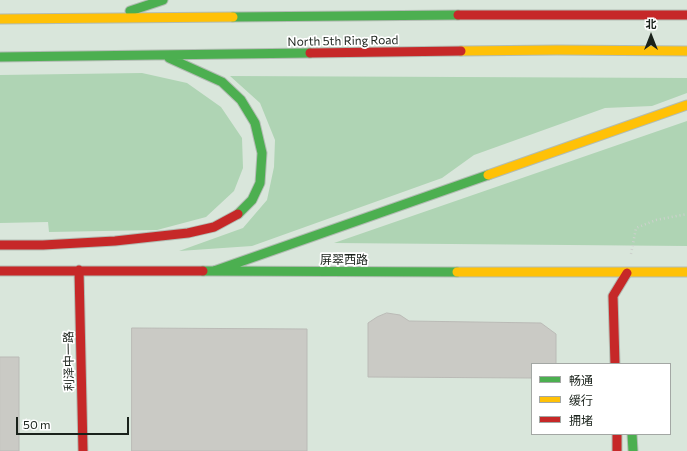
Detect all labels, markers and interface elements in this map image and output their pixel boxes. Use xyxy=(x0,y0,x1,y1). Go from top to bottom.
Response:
north arrow xyxy=(631,16,671,56)
text: 北 xyxy=(646,17,657,30)
street label: North 5th Ring Road xyxy=(287,33,399,49)
street label: 屏翠西路 xyxy=(320,253,368,267)
street label: 利泽中一路 xyxy=(61,331,77,391)
legend xyxy=(531,363,671,435)
text: 畅通 xyxy=(569,373,593,387)
text: 缓行 xyxy=(569,393,593,407)
scale bar xyxy=(18,409,131,435)
text: 拥堵 xyxy=(569,413,593,427)
text: 50 m xyxy=(23,417,51,431)

